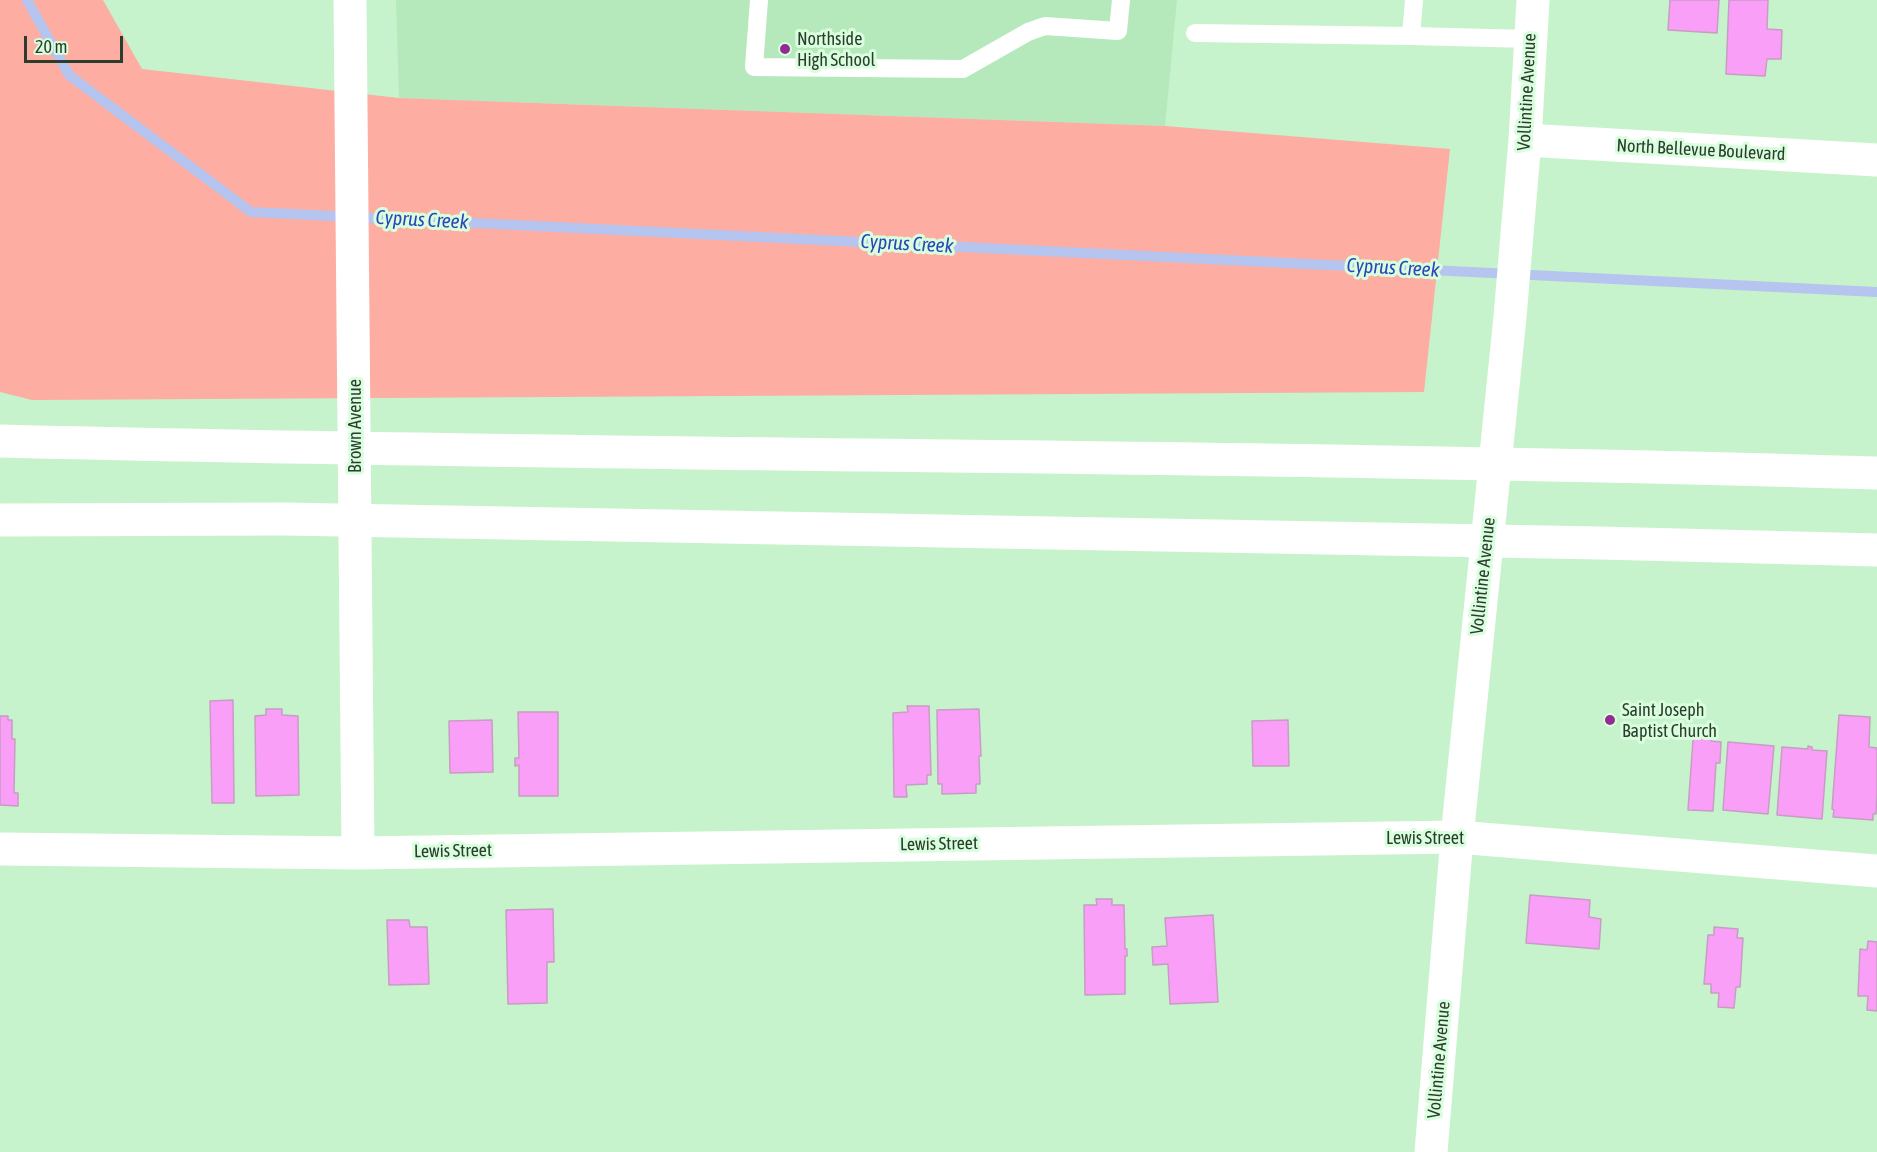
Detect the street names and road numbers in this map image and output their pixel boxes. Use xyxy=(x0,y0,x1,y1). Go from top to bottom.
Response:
street label: Vollintine Avenue xyxy=(1513,33,1541,151)
street label: North Bellevue Boulevard xyxy=(1616,135,1786,165)
street label: Brown Avenue xyxy=(344,379,366,473)
street label: Vollintine Avenue xyxy=(1466,516,1500,636)
street label: Lewis Street xyxy=(1386,827,1464,849)
street label: Lewis Street xyxy=(900,833,978,855)
street label: Lewis Street xyxy=(414,840,492,862)
street label: Vollintine Avenue xyxy=(1423,1000,1455,1120)

